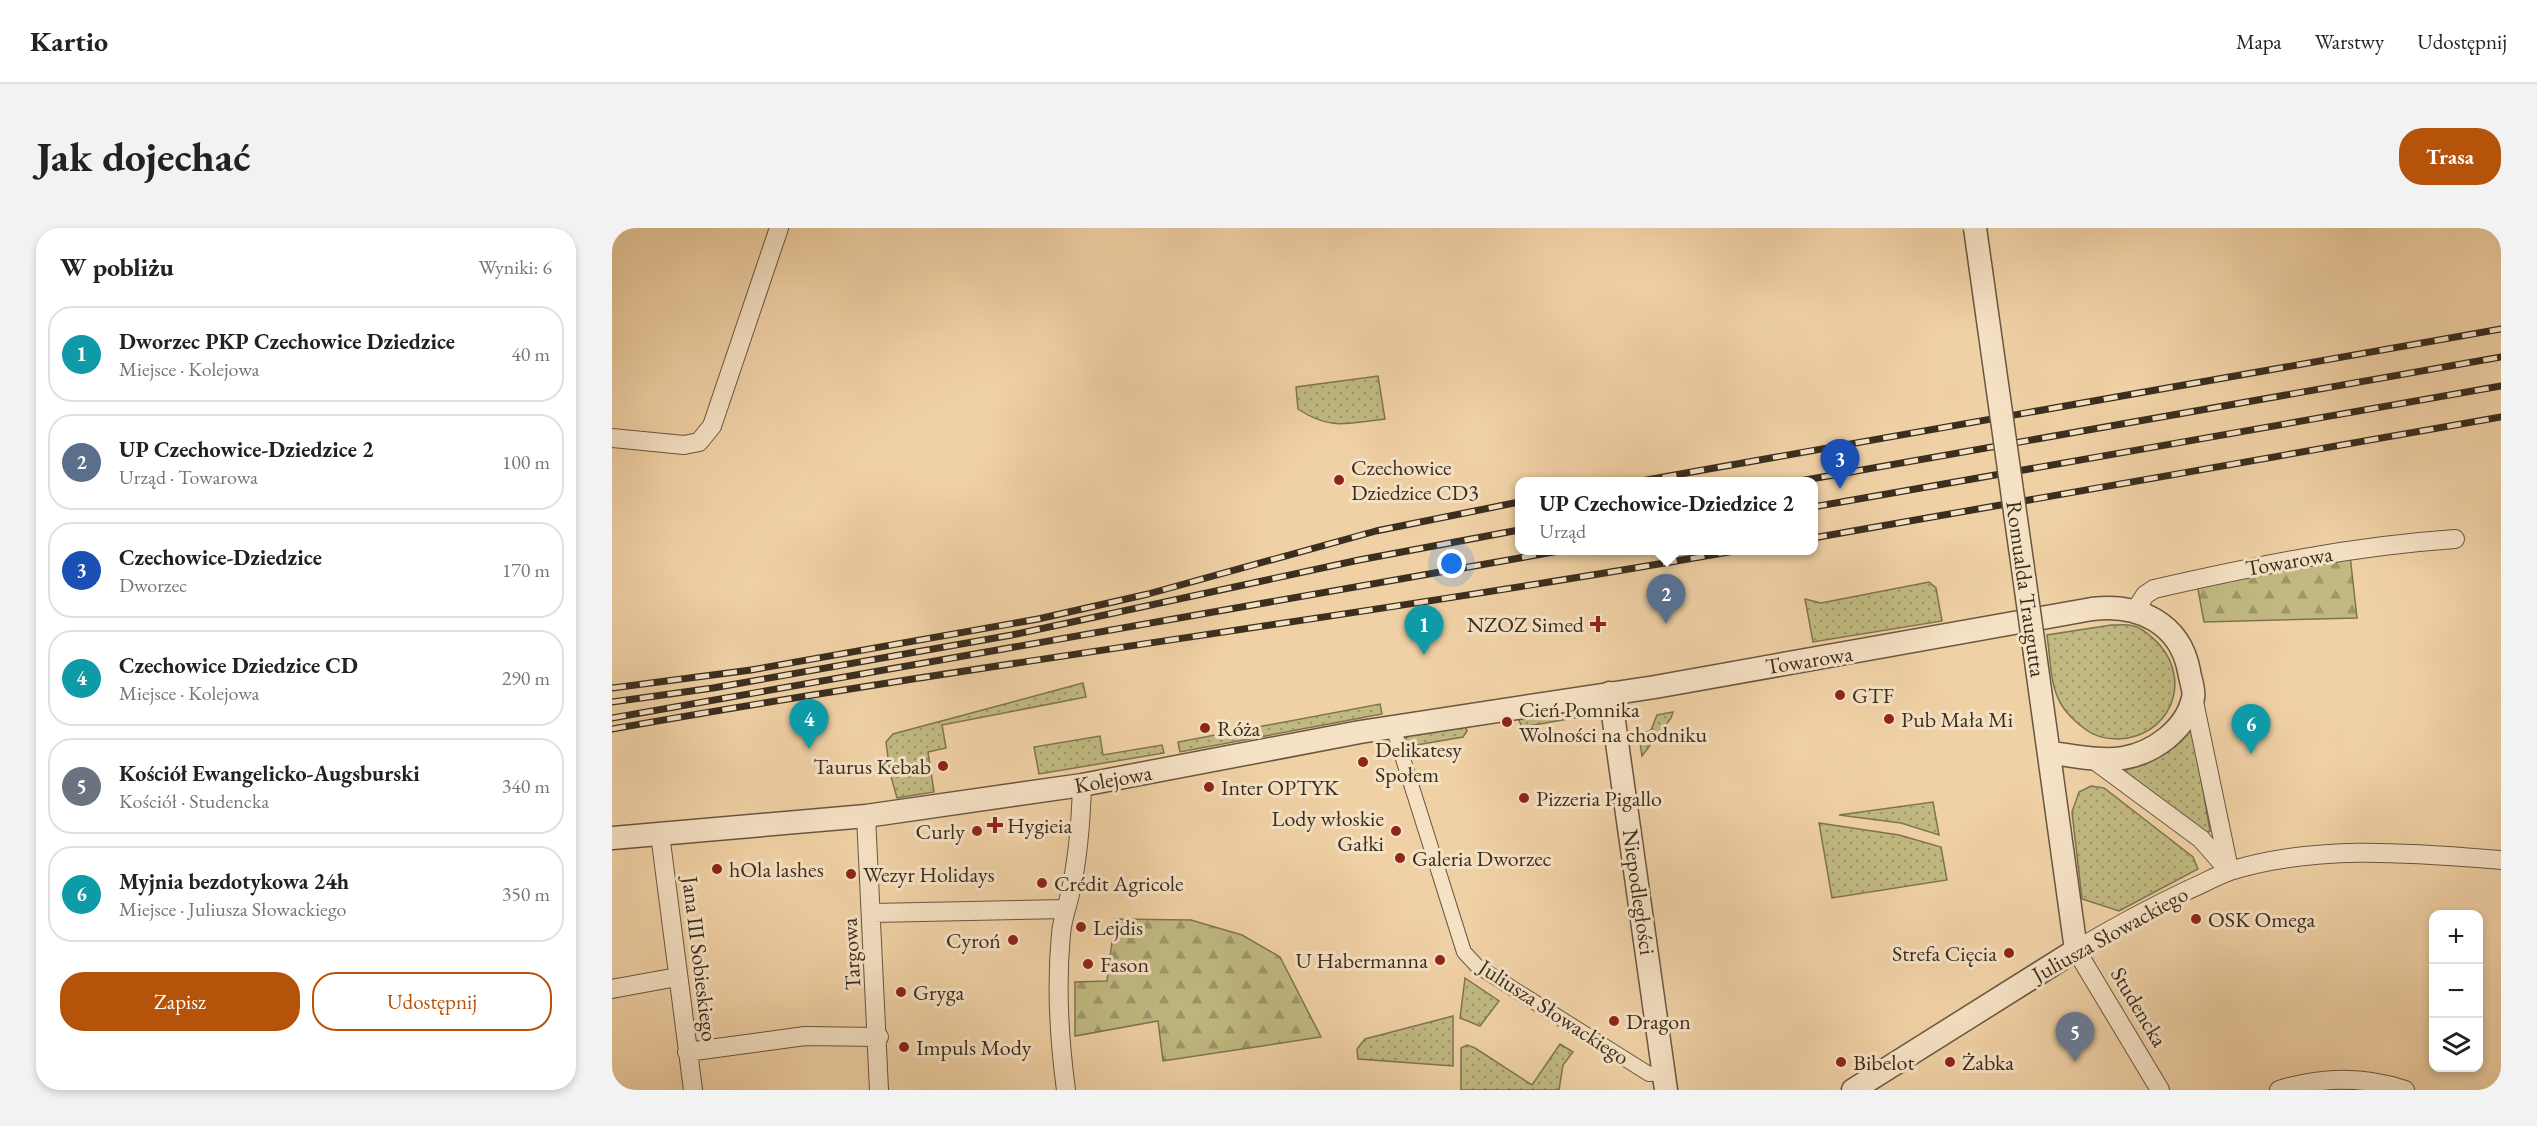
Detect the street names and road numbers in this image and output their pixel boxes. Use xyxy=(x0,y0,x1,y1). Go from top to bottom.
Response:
street label: Romualda Traugutta xyxy=(1999,499,2053,679)
street label: Towarowa xyxy=(2243,539,2335,583)
street label: Towarowa xyxy=(1763,639,1855,681)
street label: Kolejowa xyxy=(1072,758,1154,800)
street label: Niepodległości xyxy=(1616,827,1662,957)
street label: Jana III Sobieskiego xyxy=(675,873,725,1043)
street label: Juliusza Słowackiego xyxy=(2025,879,2193,990)
street label: Targowa xyxy=(835,917,867,991)
street label: Juliusza Słowackiego xyxy=(1471,951,1635,1072)
street label: Studencka xyxy=(2104,962,2174,1052)

